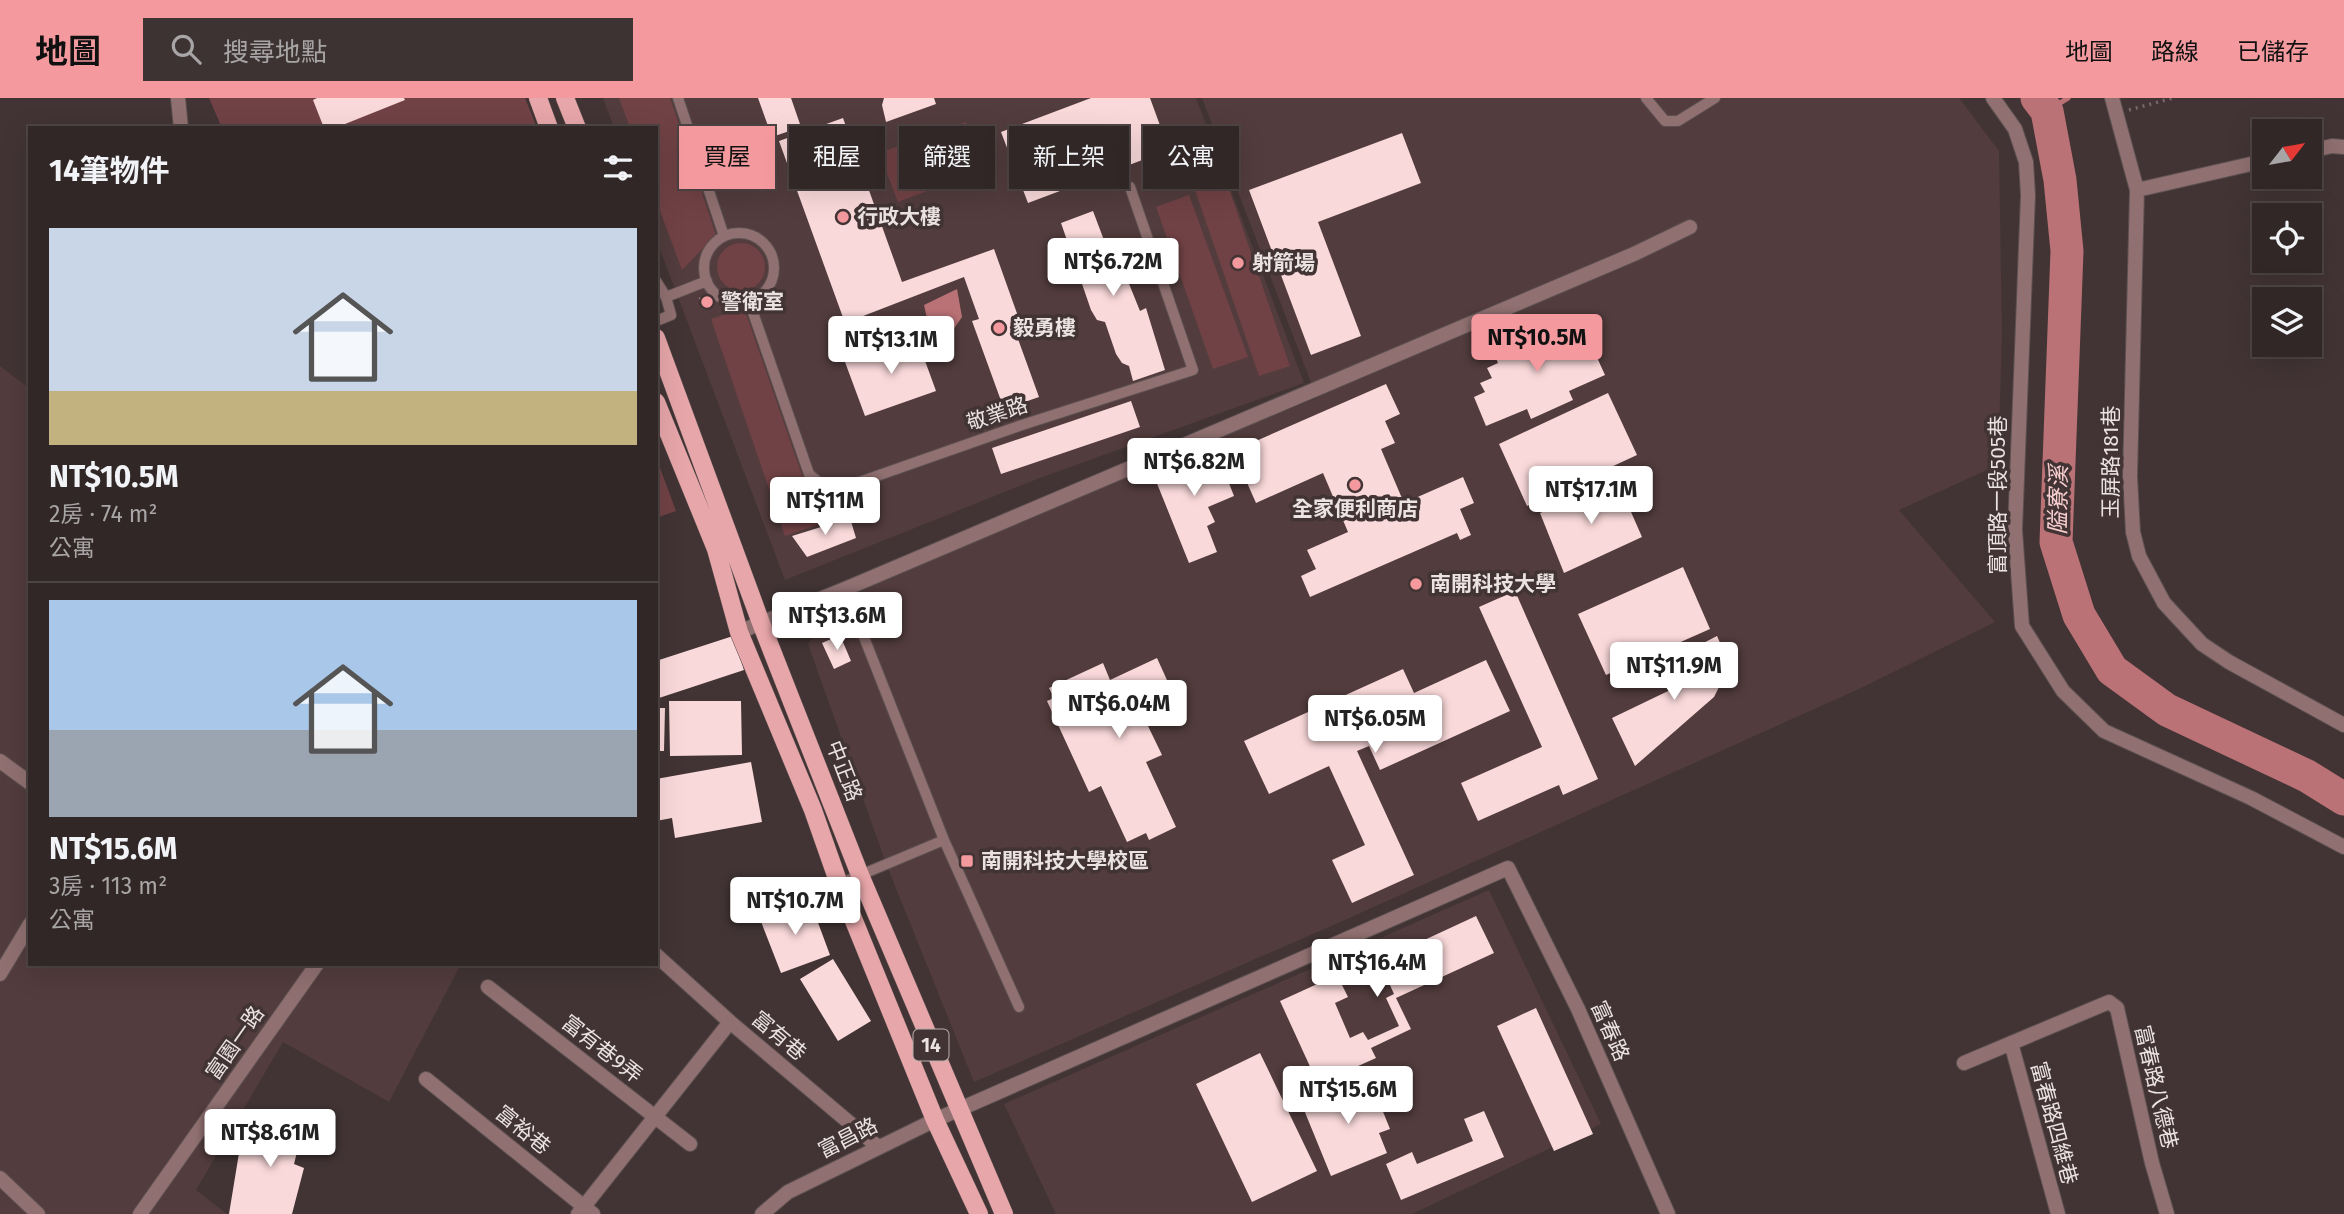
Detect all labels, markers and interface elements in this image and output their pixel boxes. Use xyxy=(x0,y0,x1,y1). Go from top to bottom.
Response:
search box xyxy=(143,18,633,81)
icon: search xyxy=(167,30,205,68)
text: 地圖 xyxy=(35,32,101,72)
text: 搜尋地點 xyxy=(223,37,327,68)
text: 地圖 xyxy=(2065,38,2113,66)
text: 路線 xyxy=(2151,38,2199,66)
text: 已儲存 xyxy=(2237,38,2309,66)
north arrow xyxy=(2252,119,2322,189)
map controls xyxy=(2252,119,2322,357)
chip: 買屋 xyxy=(679,126,775,189)
chip: 租屋 xyxy=(789,126,885,189)
chip: 篩選 xyxy=(899,126,995,189)
chip: 新上架 xyxy=(1009,126,1129,189)
chip: 公寓 xyxy=(1143,126,1239,189)
icon: filters xyxy=(599,149,637,187)
text: 14筆物件 xyxy=(49,153,170,189)
button: locate xyxy=(2252,203,2322,273)
place label: 行政大樓 xyxy=(857,204,941,230)
marker: 行政大樓 xyxy=(835,209,851,225)
pin: NT$6.72M xyxy=(1041,238,1185,298)
text: NT$6.72M xyxy=(1064,247,1162,275)
place label: 射箭場 xyxy=(1252,250,1315,276)
marker: 射箭場 xyxy=(1230,255,1246,271)
icon: home xyxy=(280,274,406,400)
button: layers xyxy=(2252,287,2322,357)
place label: 警衛室 xyxy=(721,289,784,315)
marker: 警衛室 xyxy=(699,294,715,310)
pin: NT$10.5M xyxy=(1465,314,1609,374)
place label: 毅勇樓 xyxy=(1013,315,1076,341)
pin: NT$13.1M xyxy=(819,316,963,376)
marker: 毅勇樓 xyxy=(991,320,1007,336)
text: NT$10.5M xyxy=(1487,323,1587,351)
text: NT$13.1M xyxy=(844,325,938,353)
street label: 敬業路 xyxy=(963,391,1031,437)
street label: 玉屏路181巷 xyxy=(2098,405,2124,519)
street label: 富頂路一段505巷 xyxy=(1985,416,2011,574)
pin: NT$6.82M xyxy=(1122,438,1266,498)
text: NT$6.82M xyxy=(1143,447,1245,475)
text: NT$10.5M xyxy=(49,459,179,495)
water label: 隘寮溪 xyxy=(2043,462,2073,535)
pin: NT$17.1M xyxy=(1519,466,1663,526)
text: NT$17.1M xyxy=(1545,475,1637,503)
marker: 全家便利商店 xyxy=(1347,477,1363,493)
pin: NT$11M xyxy=(768,478,882,537)
text: NT$11M xyxy=(786,486,864,514)
place label: 全家便利商店 xyxy=(1292,496,1418,522)
text: 2房 · 74 m² xyxy=(49,500,158,528)
text: 公寓 xyxy=(49,534,95,562)
place label: 南開科技大學 xyxy=(1430,571,1556,597)
marker: 南開科技大學 xyxy=(1408,576,1424,592)
pin: NT$13.6M xyxy=(765,592,909,652)
text: NT$13.6M xyxy=(788,601,886,629)
pin: NT$11.9M xyxy=(1602,642,1746,702)
icon: home xyxy=(280,646,406,772)
text: NT$11.9M xyxy=(1626,651,1722,679)
pin: NT$6.04M xyxy=(1047,680,1191,740)
text: NT$6.04M xyxy=(1068,689,1170,717)
pin: NT$6.05M xyxy=(1303,696,1447,755)
text: NT$6.05M xyxy=(1324,704,1426,732)
street label: 中正路 xyxy=(821,737,867,805)
text: NT$15.6M xyxy=(49,831,177,867)
place label: 南開科技大學校區 xyxy=(981,848,1149,874)
marker: 南開科技大學校區 xyxy=(959,853,975,869)
text: 3房 · 113 m² xyxy=(49,872,167,900)
pin: NT$10.7M xyxy=(723,878,867,937)
text: NT$10.7M xyxy=(746,886,844,914)
text: 公寓 xyxy=(49,906,95,934)
pin: NT$16.4M xyxy=(1305,940,1449,999)
text: NT$16.4M xyxy=(1328,948,1426,976)
street label: 富春路 xyxy=(1585,997,1635,1065)
street label: 富園一路 xyxy=(200,1001,270,1085)
street label: 富有巷 xyxy=(747,1006,811,1066)
street label: 富有巷9弄 xyxy=(557,1010,647,1088)
street label: 富春路八德巷 xyxy=(2129,1023,2183,1151)
road number: 14 xyxy=(914,1029,948,1060)
street label: 富春路四維巷 xyxy=(2025,1059,2083,1187)
pin: NT$15.6M xyxy=(1276,1066,1420,1126)
text: NT$15.6M xyxy=(1299,1075,1397,1103)
street label: 富裕巷 xyxy=(490,1100,556,1160)
pin: NT$8.61M xyxy=(198,1110,342,1169)
street label: 富昌路 xyxy=(814,1112,882,1164)
text: NT$8.61M xyxy=(221,1118,319,1146)

